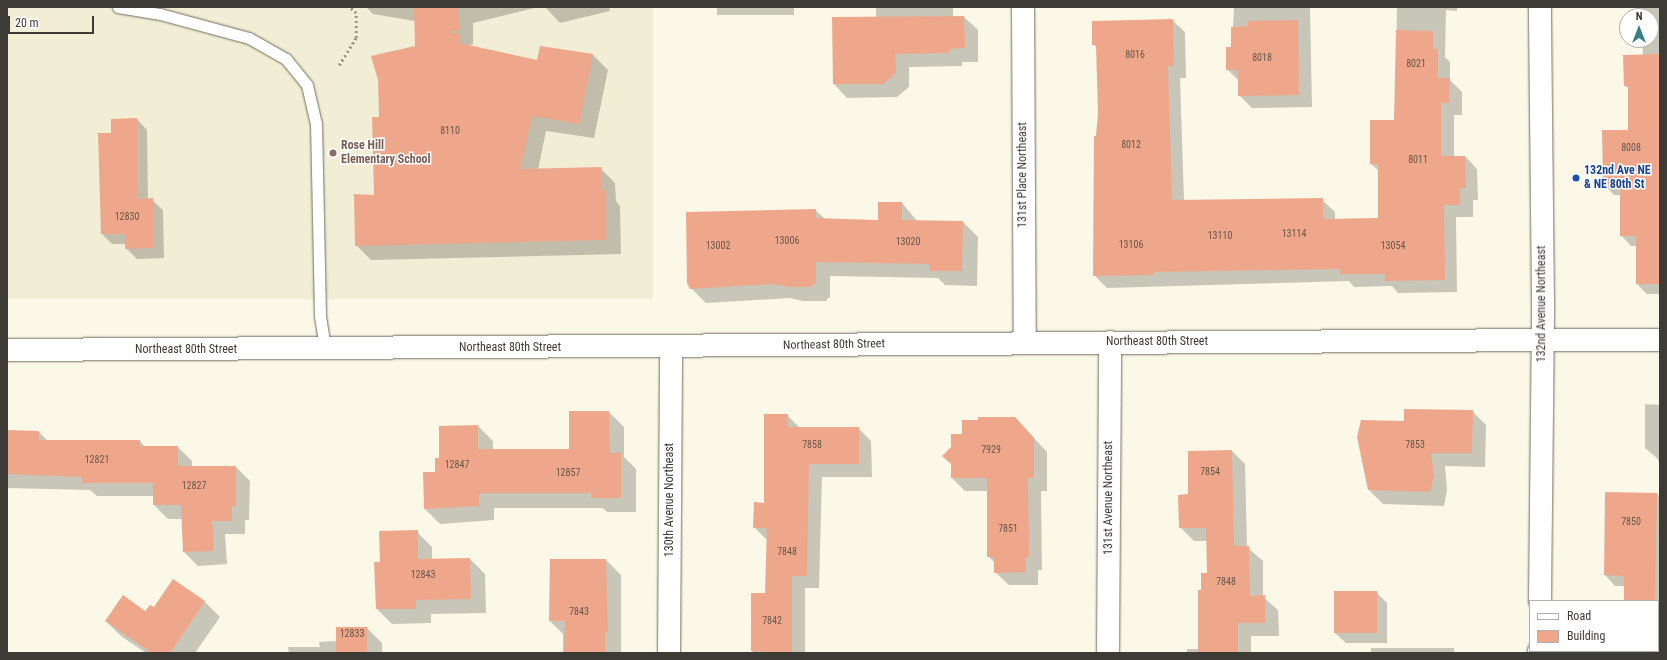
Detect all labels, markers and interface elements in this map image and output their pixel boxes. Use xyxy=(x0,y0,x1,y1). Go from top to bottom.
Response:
scale bar xyxy=(10,8,96,34)
north arrow xyxy=(1619,8,1659,48)
text: N xyxy=(1636,10,1642,23)
text: 20 m xyxy=(15,16,39,30)
house number: 8016 xyxy=(1125,49,1145,61)
house number: 8018 xyxy=(1252,52,1272,64)
house number: 8021 xyxy=(1406,58,1426,70)
street label: 131st Place Northeast xyxy=(1016,122,1030,228)
house number: 8110 xyxy=(440,125,460,137)
place label: Rose Hill Elementary School xyxy=(341,139,431,167)
house number: 8012 xyxy=(1121,139,1141,151)
house number: 8008 xyxy=(1621,142,1641,154)
marker: Rose Hill Elementary School xyxy=(328,148,338,158)
house number: 8011 xyxy=(1408,154,1428,166)
place label: 132nd Ave NE & NE 80th St xyxy=(1584,164,1651,192)
marker: 132nd Ave NE & NE 80th St xyxy=(1571,173,1581,183)
house number: 12830 xyxy=(115,211,139,223)
house number: 13114 xyxy=(1282,228,1306,240)
house number: 13110 xyxy=(1208,230,1232,242)
house number: 13006 xyxy=(775,235,799,247)
house number: 13020 xyxy=(896,236,920,248)
house number: 13106 xyxy=(1119,239,1143,251)
house number: 13002 xyxy=(706,240,730,252)
house number: 13054 xyxy=(1381,240,1405,252)
street label: 132nd Avenue Northeast xyxy=(1535,246,1549,362)
street label: Northeast 80th Street xyxy=(1106,335,1208,349)
street label: Northeast 80th Street xyxy=(783,337,885,353)
street label: Northeast 80th Street xyxy=(459,341,561,355)
street label: Northeast 80th Street xyxy=(135,343,237,357)
house number: 7858 xyxy=(802,439,822,451)
house number: 7853 xyxy=(1405,439,1425,451)
street label: 131st Avenue Northeast xyxy=(1102,441,1116,555)
street label: 130th Avenue Northeast xyxy=(663,443,677,557)
house number: 7929 xyxy=(981,444,1001,456)
house number: 12821 xyxy=(85,454,109,466)
house number: 12847 xyxy=(445,459,469,471)
house number: 7854 xyxy=(1200,466,1220,478)
house number: 12857 xyxy=(556,467,580,479)
house number: 12827 xyxy=(182,480,206,492)
house number: 7850 xyxy=(1621,516,1641,528)
house number: 7851 xyxy=(998,523,1018,535)
house number: 7848 xyxy=(777,546,797,558)
house number: 12843 xyxy=(411,569,435,581)
house number: 7848 xyxy=(1216,576,1236,588)
legend xyxy=(1529,600,1659,652)
house number: 7843 xyxy=(569,606,589,618)
text: Road xyxy=(1567,609,1591,623)
house number: 7842 xyxy=(762,615,782,627)
house number: 12833 xyxy=(340,628,364,640)
text: Building xyxy=(1567,629,1605,643)

